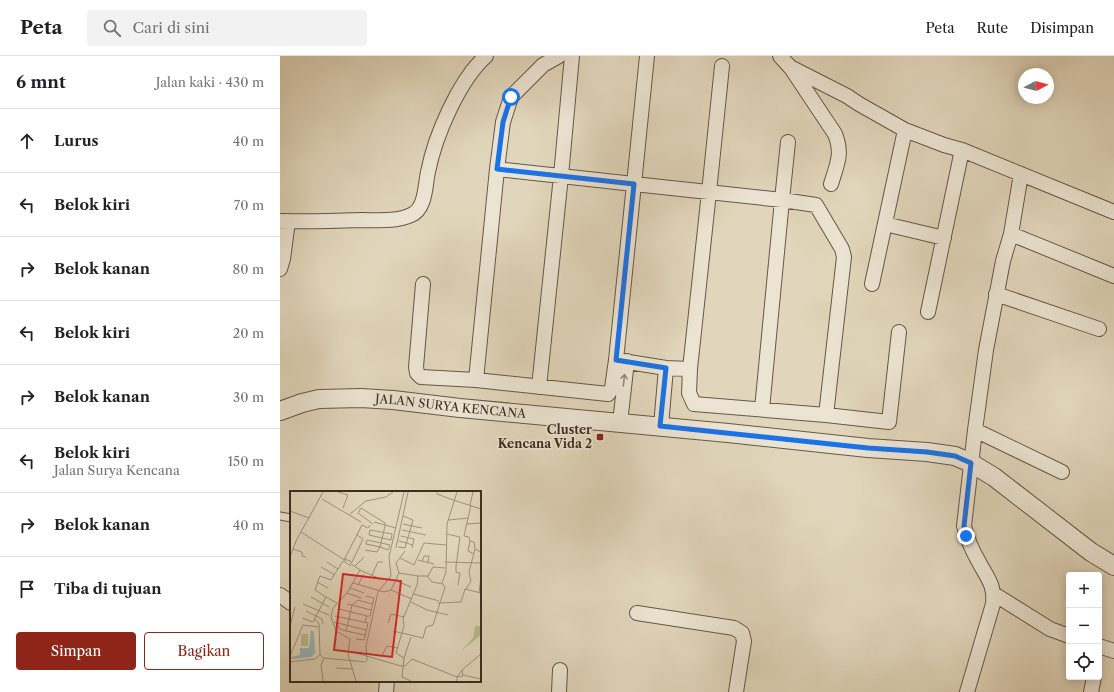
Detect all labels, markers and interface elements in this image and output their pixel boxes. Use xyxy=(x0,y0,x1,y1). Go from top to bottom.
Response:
search box xyxy=(87,10,367,46)
text: Peta xyxy=(20,16,63,39)
icon: search xyxy=(101,17,123,39)
text: Cari di sini xyxy=(133,18,210,37)
text: Peta xyxy=(925,19,955,37)
text: Rute xyxy=(977,19,1008,37)
text: Disimpan xyxy=(1030,19,1094,37)
north arrow xyxy=(1018,68,1054,104)
text: 6 mnt xyxy=(16,72,66,92)
text: Jalan kaki · 430 m xyxy=(156,74,264,90)
route start xyxy=(502,88,520,106)
icon: ahead xyxy=(16,130,38,152)
text: Lurus xyxy=(54,131,99,150)
text: 40 m xyxy=(233,133,264,149)
icon: left xyxy=(16,194,38,216)
text: Belok kiri xyxy=(54,195,130,214)
text: 70 m xyxy=(234,197,264,213)
icon: right xyxy=(16,258,38,280)
text: Belok kanan xyxy=(54,259,150,278)
text: 80 m xyxy=(232,261,264,277)
icon: left xyxy=(16,322,38,344)
text: Belok kiri xyxy=(54,323,130,342)
text: 20 m xyxy=(233,325,264,341)
one-way arrow xyxy=(621,374,628,387)
icon: right xyxy=(16,386,38,408)
text: Belok kanan xyxy=(54,387,150,406)
text: 30 m xyxy=(233,389,264,405)
street label: JALAN SURYA KENCANA xyxy=(373,391,528,421)
place label: Cluster Kencana Vida 2 xyxy=(498,422,592,451)
marker: Cluster Kencana Vida 2 xyxy=(595,432,605,442)
text: Belok kiri xyxy=(54,443,130,462)
icon: left xyxy=(16,450,38,472)
text: 150 m xyxy=(228,453,264,469)
text: Jalan Surya Kencana xyxy=(54,462,180,478)
inset map xyxy=(290,491,481,682)
icon: right xyxy=(16,514,38,536)
text: Belok kanan xyxy=(54,515,150,534)
text: 40 m xyxy=(233,517,264,533)
route end xyxy=(957,527,975,545)
map controls xyxy=(1066,572,1102,680)
button: + xyxy=(1066,572,1102,608)
icon: arrive xyxy=(16,578,38,600)
text: Tiba di tujuan xyxy=(54,579,162,598)
button: − xyxy=(1066,608,1102,644)
button: Simpan xyxy=(16,632,136,670)
button: Bagikan xyxy=(144,632,264,670)
button: locate xyxy=(1066,644,1102,680)

